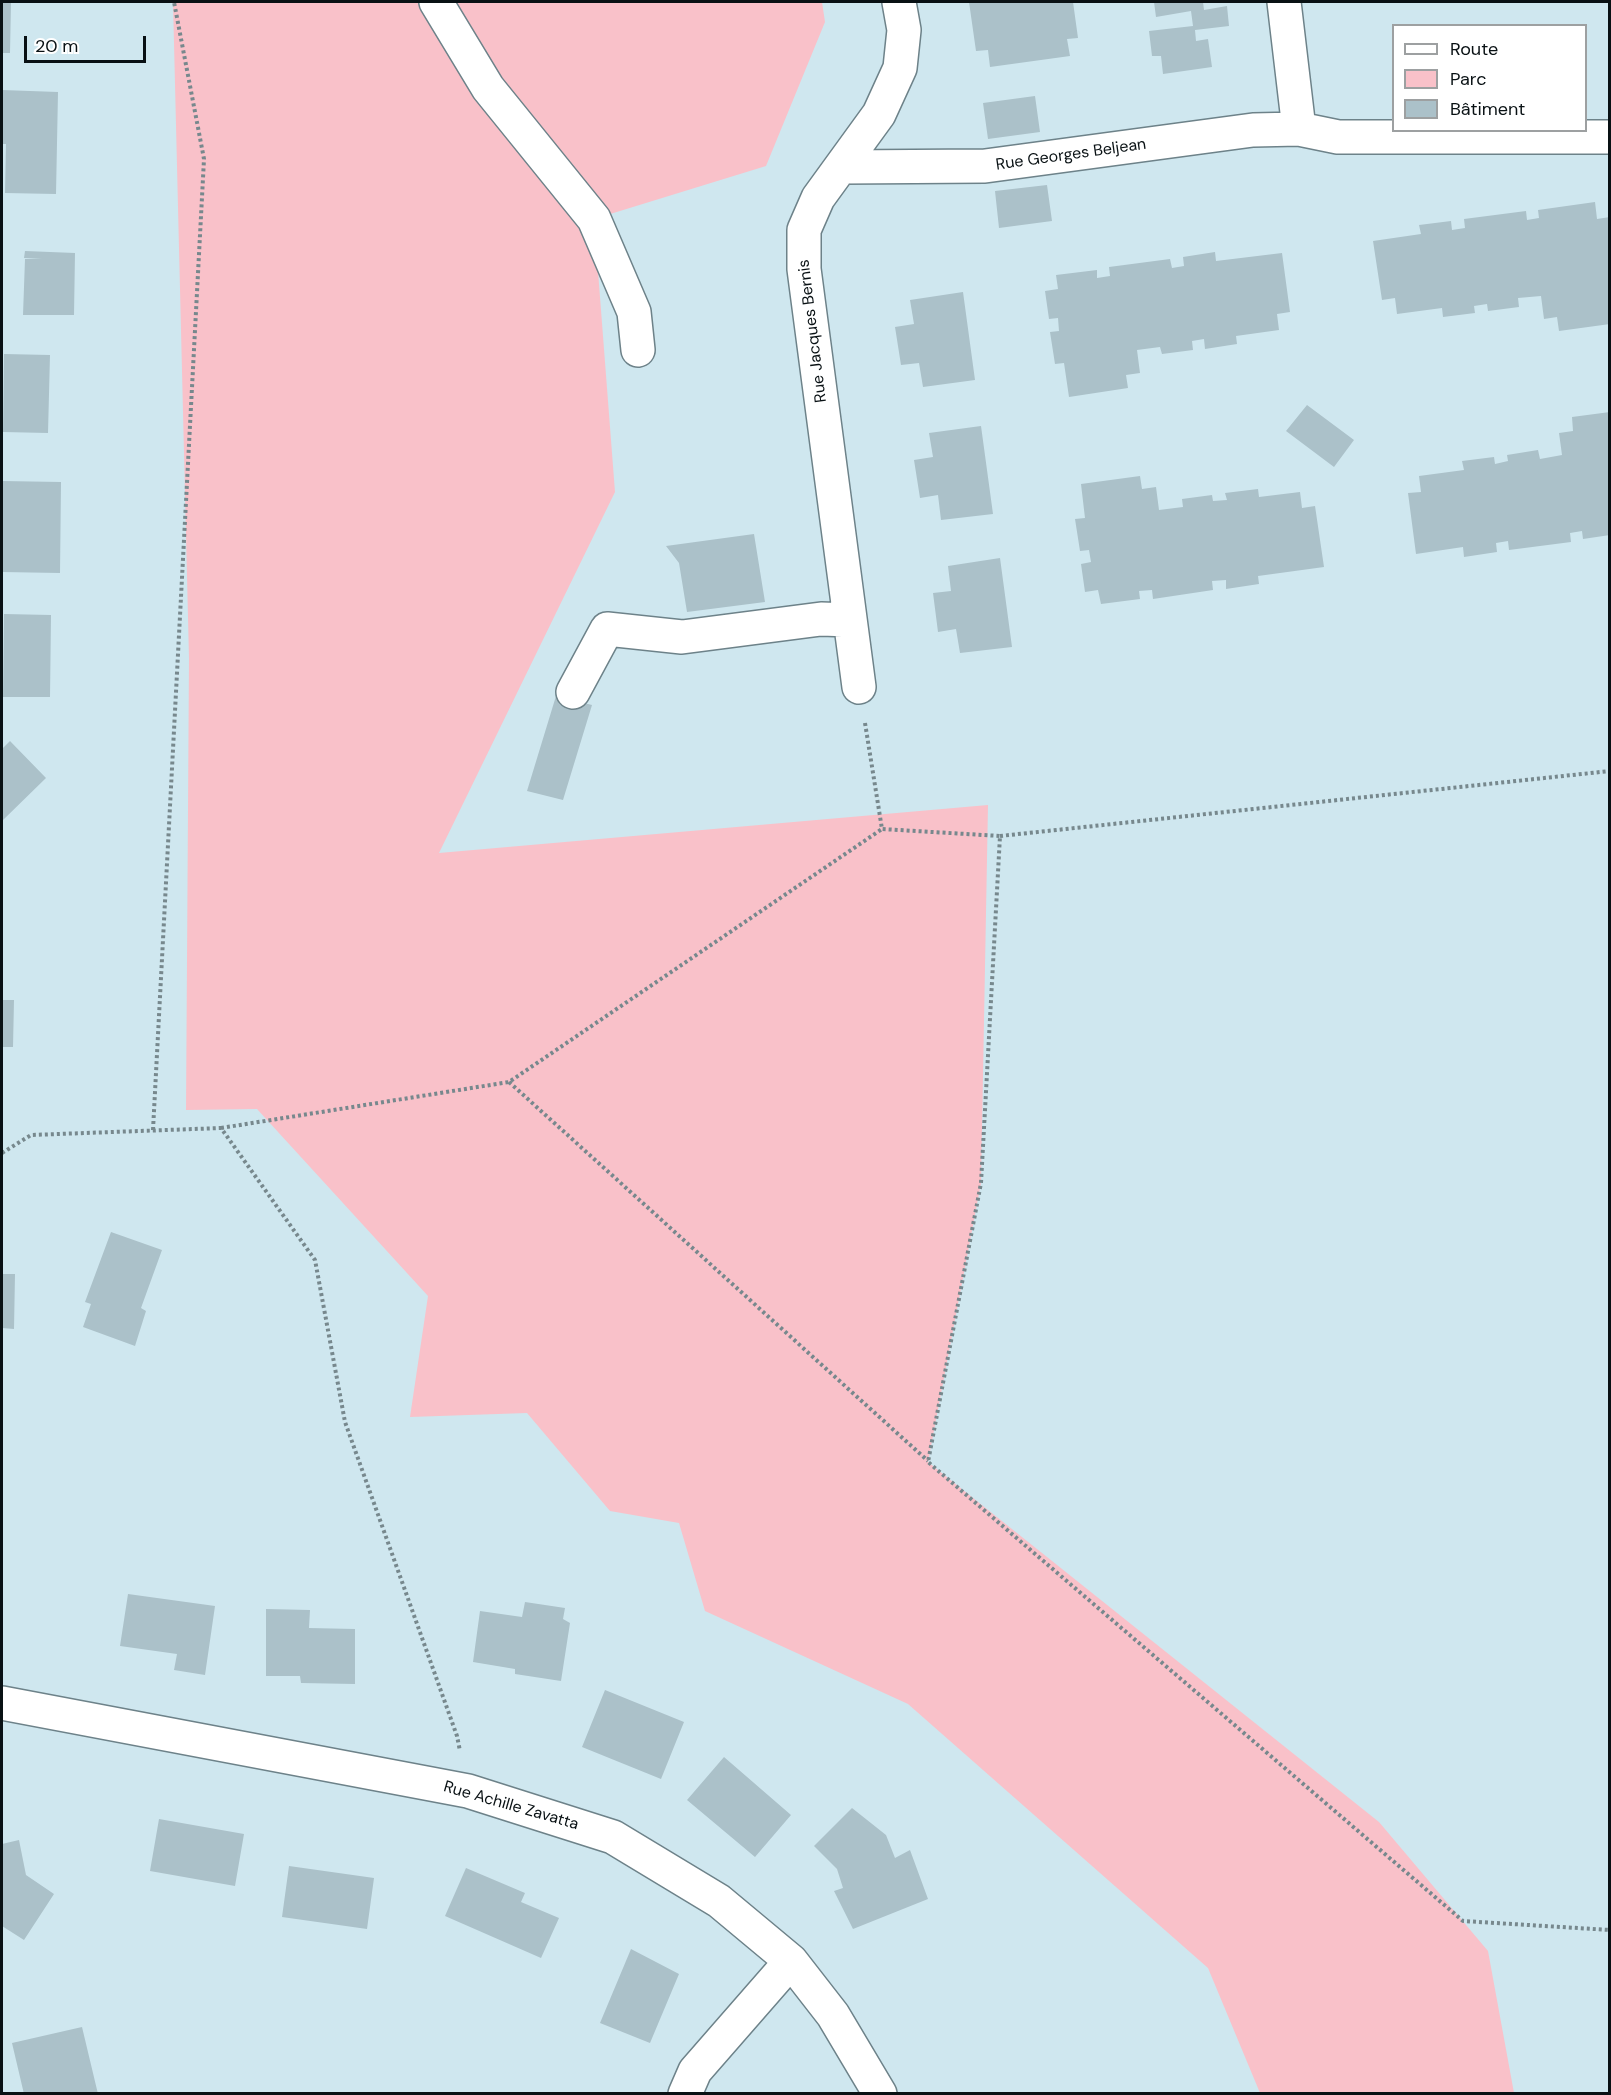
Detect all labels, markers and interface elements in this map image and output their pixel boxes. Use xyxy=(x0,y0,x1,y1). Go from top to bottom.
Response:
scale bar xyxy=(27,24,148,62)
legend xyxy=(1392,24,1587,132)
text: 20 m xyxy=(35,34,78,58)
text: Route xyxy=(1450,37,1498,61)
text: Parc xyxy=(1450,67,1486,91)
text: Bâtiment xyxy=(1450,97,1525,121)
street label: Rue Georges Beljean xyxy=(995,135,1147,175)
street label: Rue Jacques Bernis xyxy=(795,258,831,404)
street label: Rue Achille Zavatta xyxy=(441,1778,581,1834)

